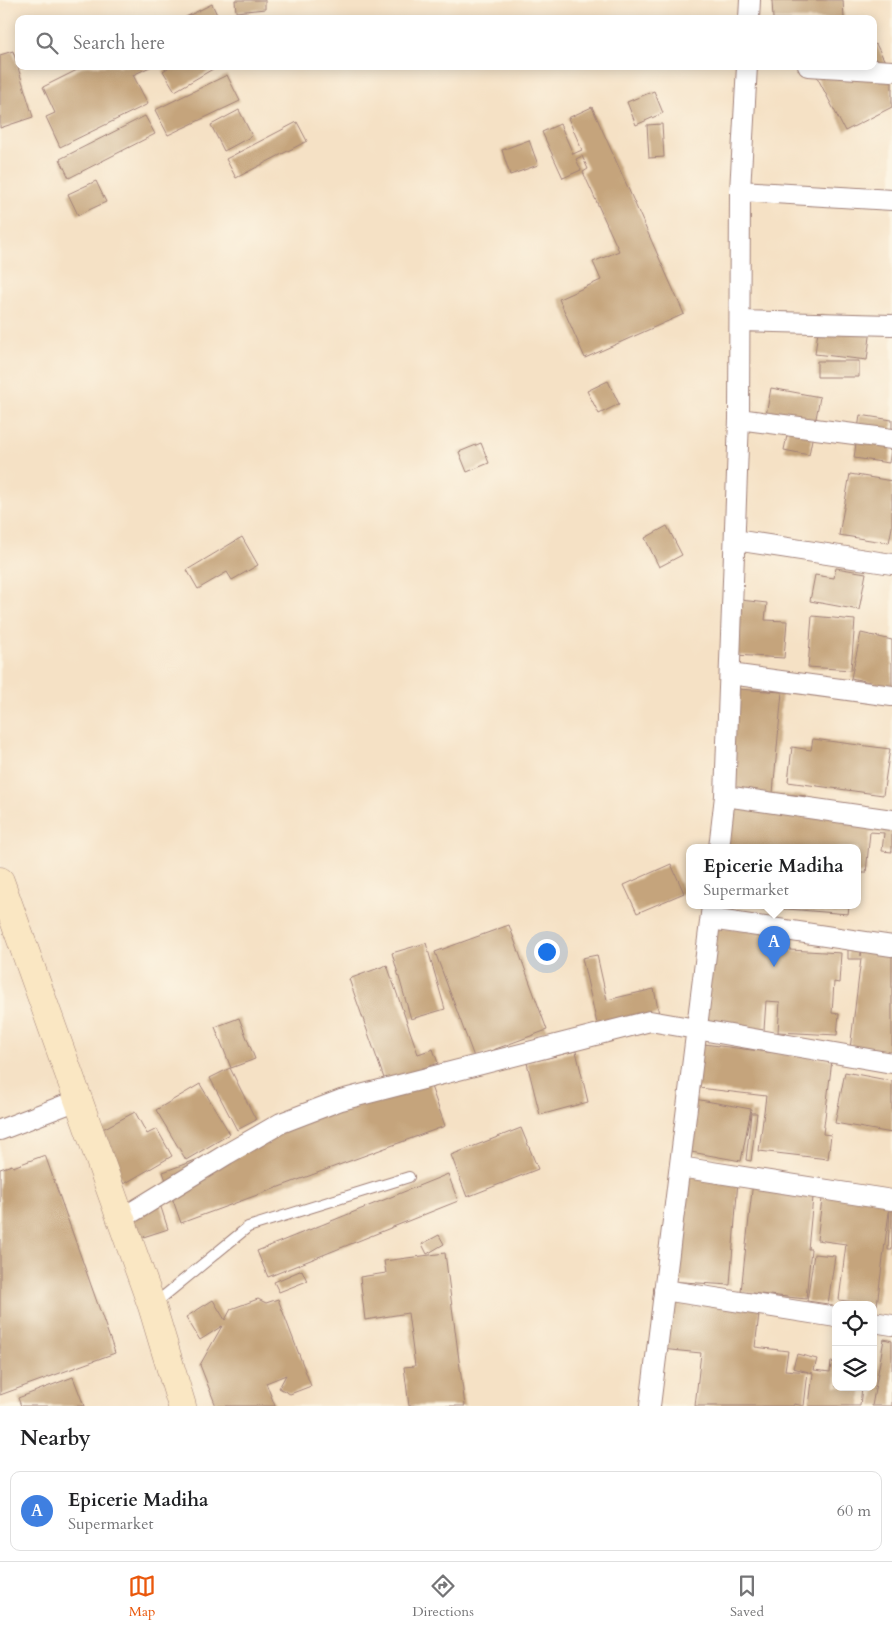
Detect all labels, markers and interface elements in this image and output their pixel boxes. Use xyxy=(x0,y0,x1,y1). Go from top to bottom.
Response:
search box xyxy=(15,15,877,70)
icon: search xyxy=(33,29,61,57)
text: Search here xyxy=(73,30,165,56)
popup xyxy=(686,844,861,909)
text: Epicerie Madiha xyxy=(703,853,844,879)
text: Supermarket xyxy=(703,879,789,901)
pin: A xyxy=(758,926,790,967)
your location xyxy=(534,939,560,965)
map controls xyxy=(832,1301,877,1391)
button: locate xyxy=(832,1301,877,1346)
button: layers xyxy=(832,1346,877,1391)
text: Nearby xyxy=(20,1424,91,1453)
text: Epicerie Madiha xyxy=(68,1487,208,1513)
text: A xyxy=(31,1500,43,1522)
text: 60 m xyxy=(837,1500,871,1522)
text: Supermarket xyxy=(68,1513,154,1535)
tab: Map xyxy=(128,1572,156,1621)
tab: Directions xyxy=(412,1572,474,1621)
tab: Saved xyxy=(730,1572,764,1621)

